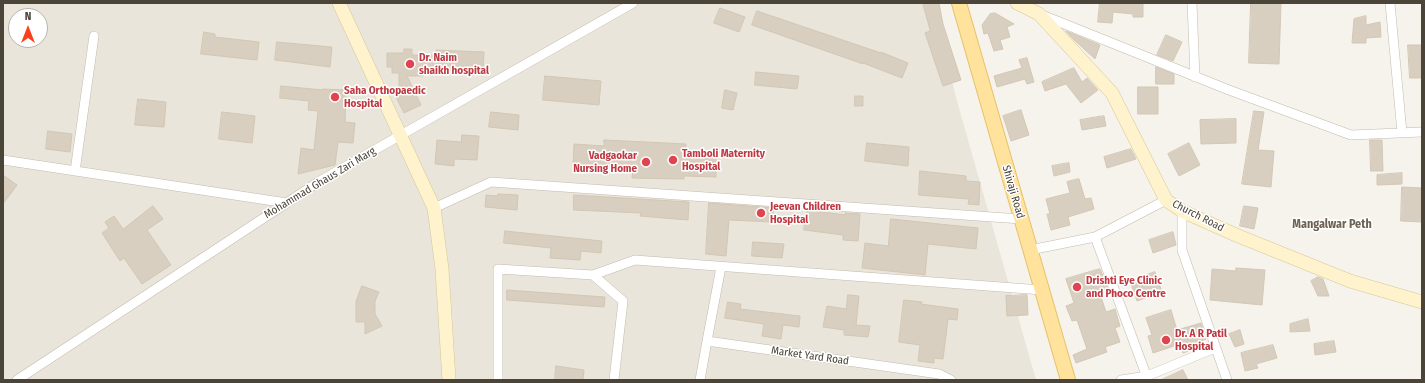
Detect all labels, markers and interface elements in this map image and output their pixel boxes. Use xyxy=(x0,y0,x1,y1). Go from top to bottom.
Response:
north arrow xyxy=(8,8,48,48)
text: N xyxy=(25,10,31,23)
place label: Dr. Naim shaikh hospital xyxy=(419,51,489,77)
marker: Dr. Naim shaikh hospital xyxy=(404,58,416,70)
place label: Saha Orthopaedic Hospital xyxy=(344,84,426,110)
marker: Saha Orthopaedic Hospital xyxy=(329,91,341,103)
street label: Mohammad Ghaus Zari Marg xyxy=(262,144,378,222)
place label: Tamboli Maternity Hospital xyxy=(682,147,765,173)
place label: Vadgaokar Nursing Home xyxy=(573,149,637,175)
marker: Tamboli Maternity Hospital xyxy=(667,154,679,166)
marker: Vadgaokar Nursing Home xyxy=(640,156,652,168)
street label: Shivaji Road xyxy=(999,164,1027,220)
street label: Church Road xyxy=(1170,197,1226,235)
place label: Jeevan Children Hospital xyxy=(770,200,841,226)
marker: Jeevan Children Hospital xyxy=(755,207,767,219)
district label: Mangalwar Peth xyxy=(1292,218,1372,232)
place label: Drishti Eye Clinic and Phoco Centre xyxy=(1086,274,1166,300)
marker: Drishti Eye Clinic and Phoco Centre xyxy=(1071,281,1083,293)
place label: Dr. A R Patil Hospital xyxy=(1175,327,1227,353)
marker: Dr. A R Patil Hospital xyxy=(1160,334,1172,346)
street label: Market Yard Road xyxy=(770,344,850,368)

